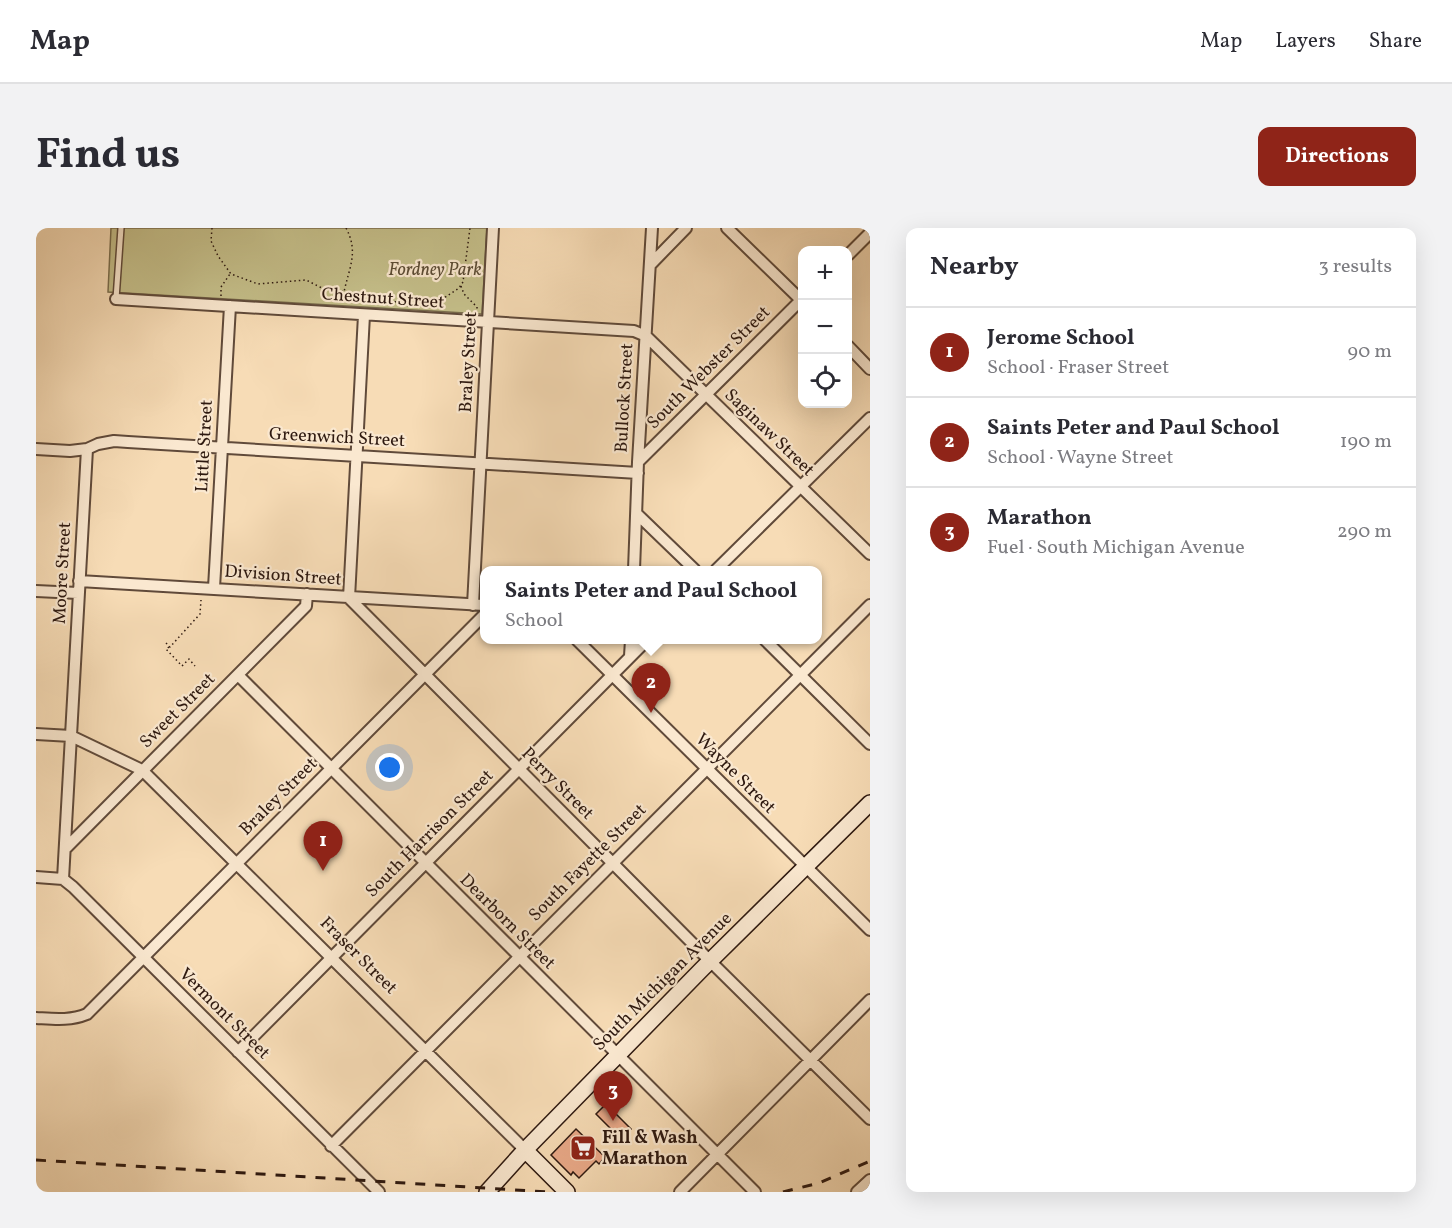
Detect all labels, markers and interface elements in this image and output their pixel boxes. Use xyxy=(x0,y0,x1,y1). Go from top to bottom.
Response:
text: Map xyxy=(30,22,90,61)
text: Map xyxy=(1200,27,1242,56)
text: Layers xyxy=(1275,27,1336,56)
text: Share xyxy=(1369,27,1422,56)
text: Find us xyxy=(36,127,180,186)
button: Directions xyxy=(1258,127,1416,186)
map controls xyxy=(798,246,852,408)
button: + xyxy=(798,246,852,300)
text: Nearby xyxy=(930,249,1019,285)
text: 3 results xyxy=(1318,253,1392,281)
park label: Fordney Park xyxy=(388,258,482,283)
street label: Chestnut Street xyxy=(321,282,445,316)
button: − xyxy=(798,300,852,354)
street label: South Webster Street xyxy=(642,301,776,435)
street label: Braley Street xyxy=(454,311,484,413)
text: Jerome School xyxy=(987,323,1135,354)
text: 1 xyxy=(945,338,954,366)
text: 90 m xyxy=(1348,338,1392,366)
street label: Bullock Street xyxy=(610,342,640,454)
button: locate xyxy=(798,354,852,408)
text: School · Fraser Street xyxy=(987,354,1169,382)
street label: Saginaw Street xyxy=(718,383,820,483)
street label: Little Street xyxy=(190,399,220,493)
text: Saints Peter and Paul School xyxy=(987,413,1279,444)
street label: Greenwich Street xyxy=(268,422,406,454)
text: 2 xyxy=(944,428,955,456)
text: 190 m xyxy=(1340,428,1392,456)
text: School · Wayne Street xyxy=(987,444,1173,472)
text: Marathon xyxy=(987,503,1092,534)
text: 3 xyxy=(944,518,955,546)
text: 290 m xyxy=(1337,518,1392,546)
street label: Moore Street xyxy=(48,521,78,625)
text: Fuel · South Michigan Avenue xyxy=(987,534,1245,562)
street label: Division Street xyxy=(223,559,343,593)
popup xyxy=(480,566,822,644)
text: Saints Peter and Paul School xyxy=(505,576,797,607)
text: School xyxy=(505,607,563,635)
pin: 2 xyxy=(632,664,670,713)
street label: Sweet Street xyxy=(135,668,221,754)
street label: Wayne Street xyxy=(689,728,781,820)
street label: Perry Street xyxy=(515,742,599,826)
street label: Braley Street xyxy=(234,752,324,842)
your location xyxy=(375,753,404,782)
street label: South Harrison Street xyxy=(360,764,500,904)
street label: South Fayette Street xyxy=(523,798,653,928)
pin: 1 xyxy=(304,822,342,871)
street label: Dearborn Street xyxy=(453,868,561,976)
street label: South Michigan Avenue xyxy=(588,907,738,1057)
street label: Fraser Street xyxy=(314,912,402,1000)
street label: Vermont Street xyxy=(173,963,275,1065)
pin: 3 xyxy=(594,1072,632,1121)
place label: Fill & Wash Marathon xyxy=(602,1126,698,1172)
supermarket icon: Fill & Wash Marathon xyxy=(568,1133,598,1163)

